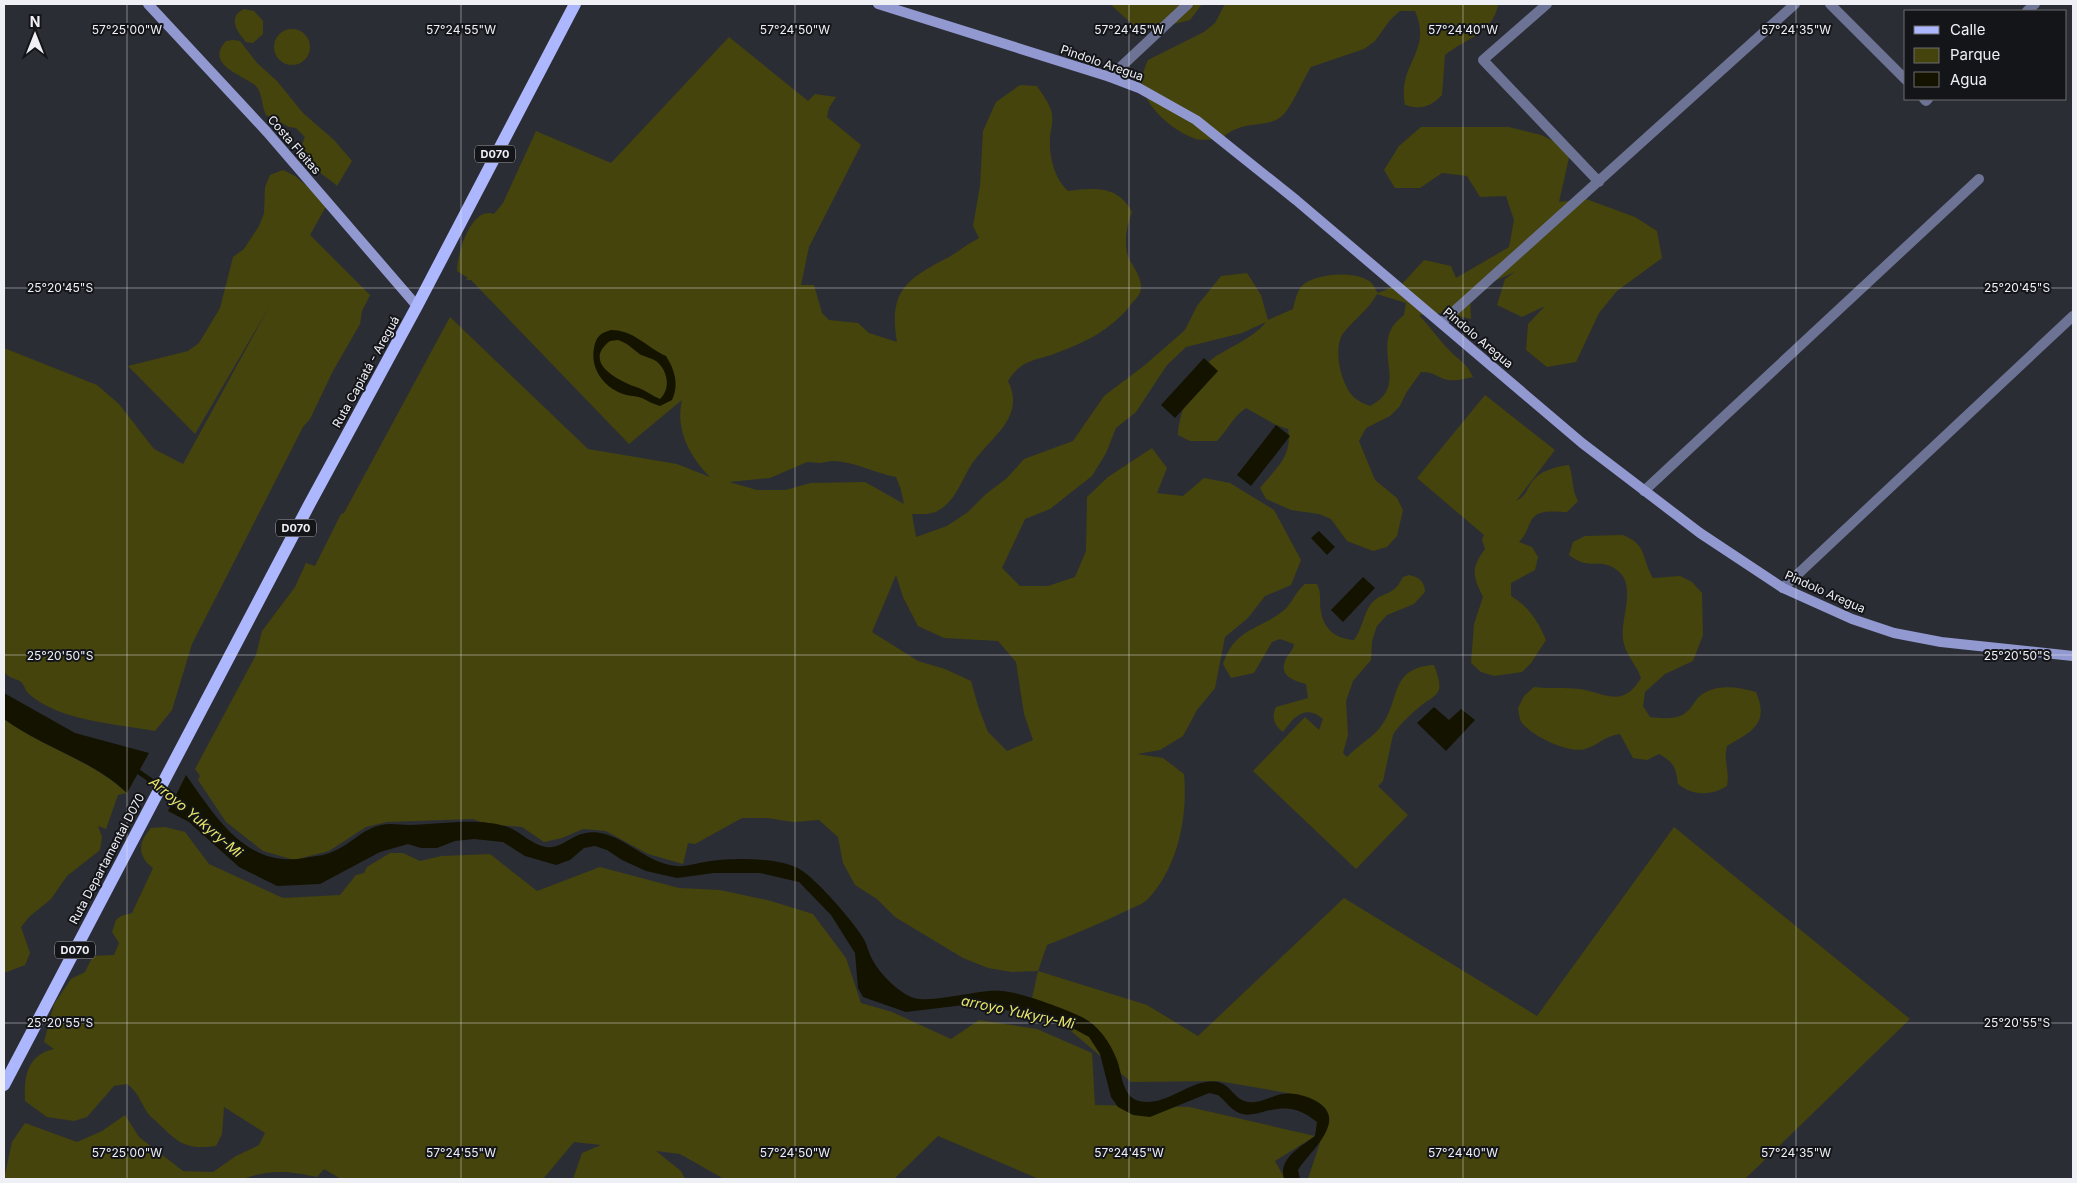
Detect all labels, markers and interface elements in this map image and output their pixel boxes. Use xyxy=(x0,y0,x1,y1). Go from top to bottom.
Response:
north arrow xyxy=(10,10,60,60)
legend xyxy=(1904,10,2067,100)
text: N xyxy=(30,13,40,30)
text: Calle xyxy=(1950,20,1985,39)
text: 57°25'00"W xyxy=(92,22,162,37)
text: 57°24'55"W xyxy=(426,22,496,37)
text: 57°24'50"W xyxy=(760,22,830,37)
text: 57°24'45"W xyxy=(1094,22,1164,37)
text: 57°24'40"W xyxy=(1428,22,1498,37)
text: 57°24'35"W xyxy=(1761,22,1831,37)
street label: Pindolo Aregua xyxy=(1059,41,1145,84)
text: Parque xyxy=(1950,45,2000,64)
text: Agua xyxy=(1950,70,1987,89)
street label: Costa Fleitas xyxy=(265,112,324,177)
road number: D070 xyxy=(475,146,515,162)
text: 25°20'45"S xyxy=(27,280,93,295)
text: 25°20'45"S xyxy=(1984,280,2050,295)
street label: Pindolo Aregua xyxy=(1440,304,1516,371)
street label: Ruta Capiatá - Areguá xyxy=(329,313,402,430)
road number: D070 xyxy=(276,520,316,536)
street label: Pindolo Aregua xyxy=(1783,567,1868,616)
text: 25°20'50"S xyxy=(27,648,94,663)
text: 25°20'50"S xyxy=(1984,648,2051,663)
water label: Arroyo Yukyry-Mi xyxy=(146,772,247,861)
street label: Ruta Departamental D070 xyxy=(66,791,147,927)
road number: D070 xyxy=(55,942,95,958)
water label: arroyo Yukyry-Mi xyxy=(960,991,1077,1032)
text: 25°20'55"S xyxy=(27,1015,94,1030)
text: 25°20'55"S xyxy=(1984,1015,2051,1030)
text: 57°25'00"W xyxy=(92,1145,162,1160)
text: 57°24'55"W xyxy=(426,1145,496,1160)
text: 57°24'50"W xyxy=(760,1145,830,1160)
text: 57°24'45"W xyxy=(1094,1145,1164,1160)
text: 57°24'40"W xyxy=(1428,1145,1498,1160)
text: 57°24'35"W xyxy=(1761,1145,1831,1160)

